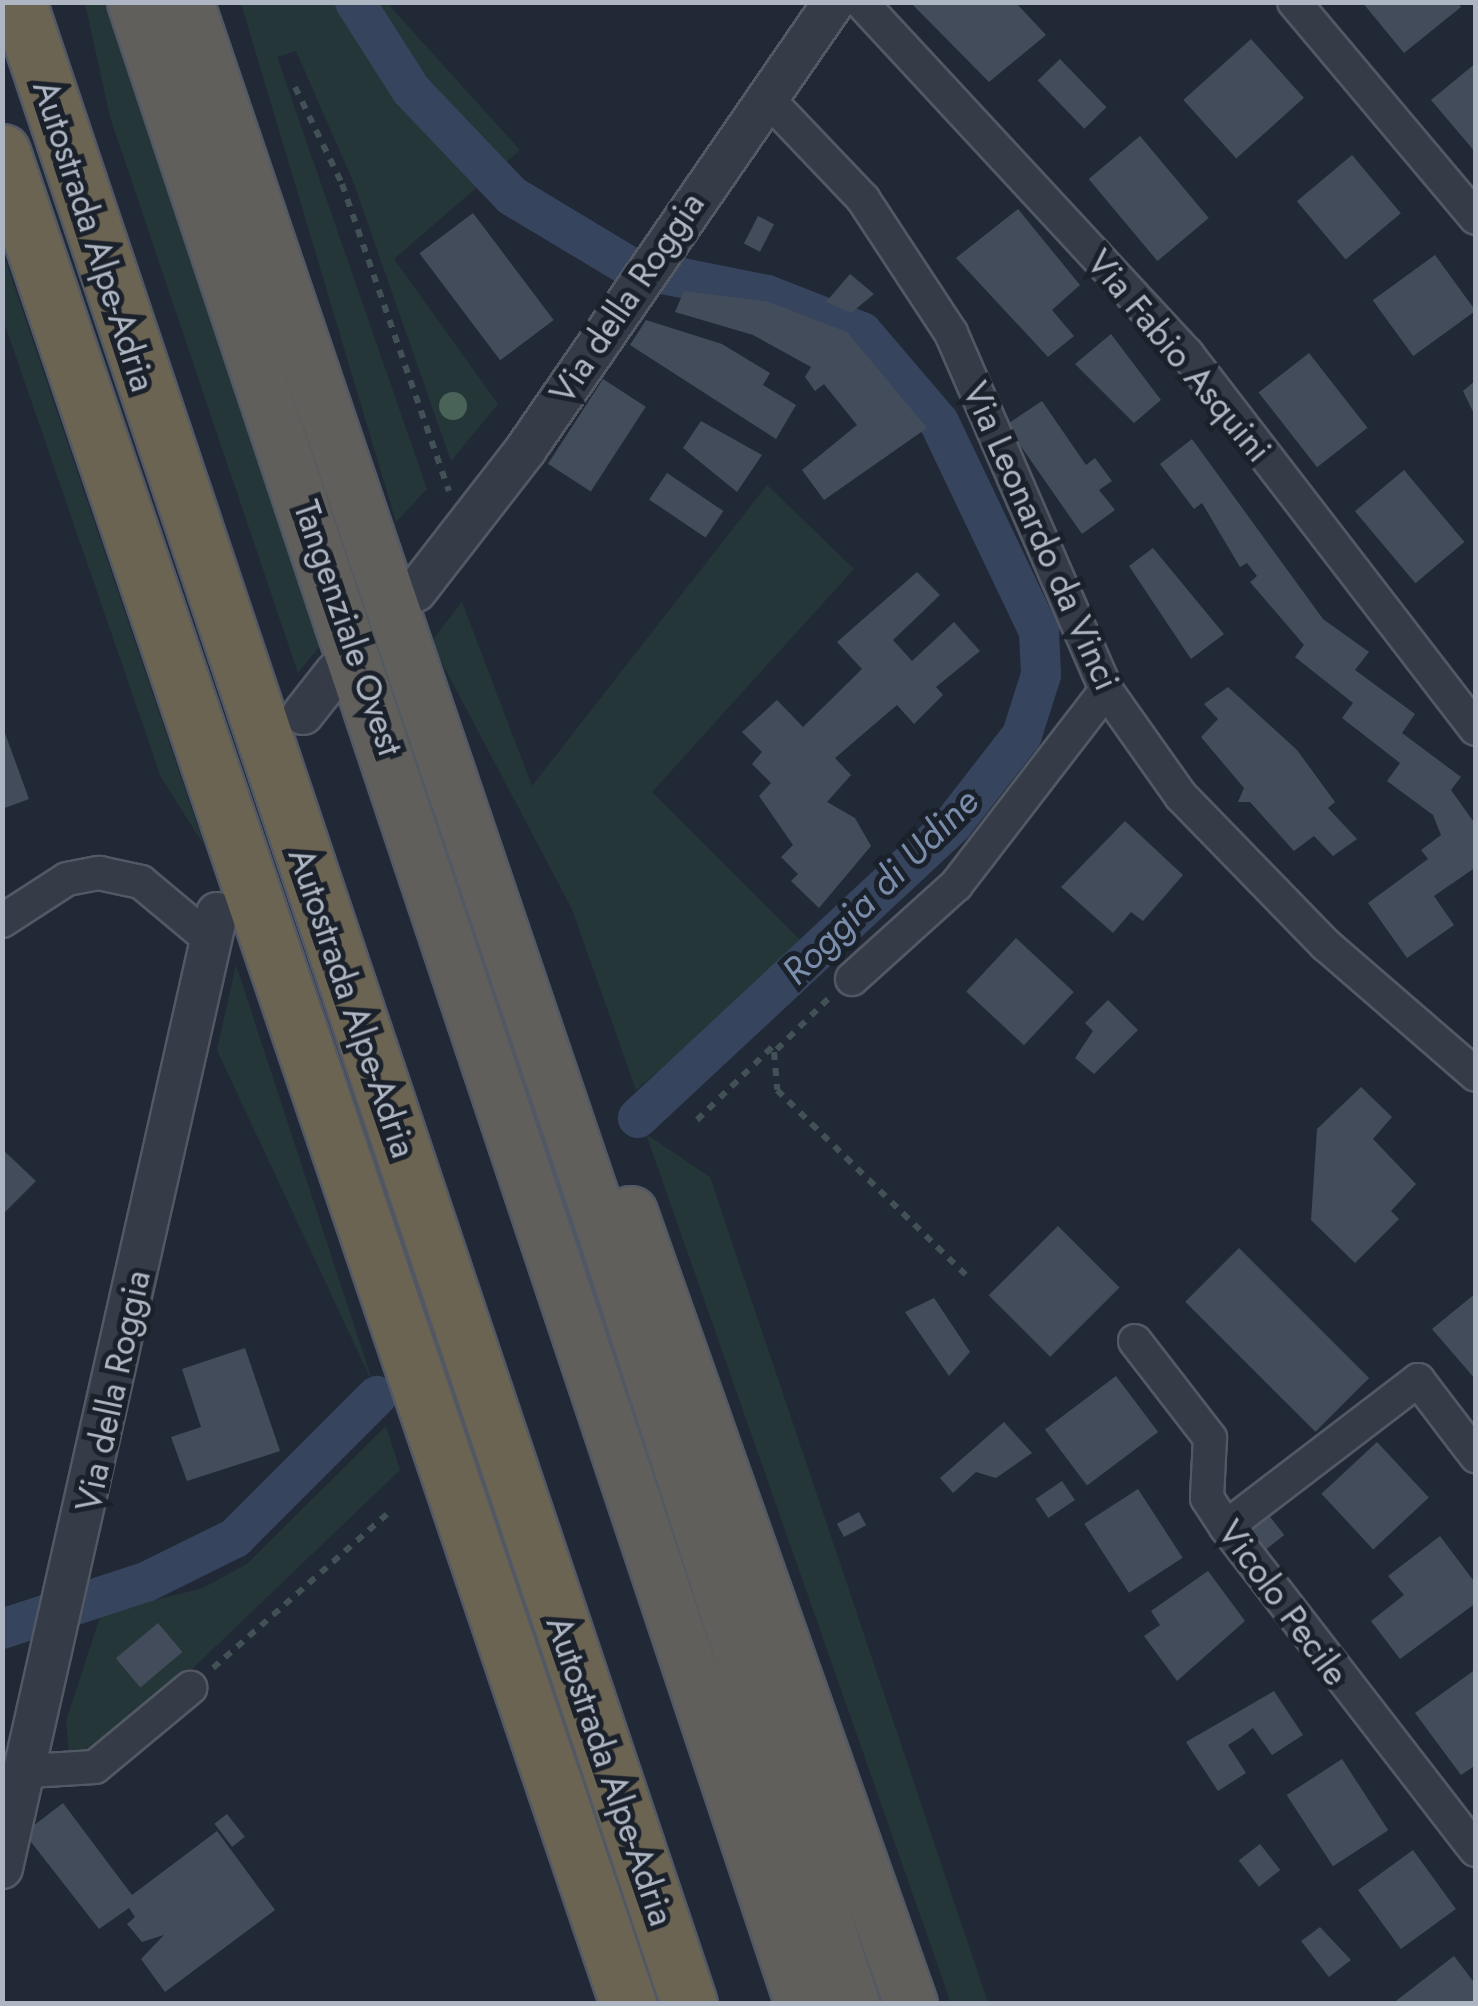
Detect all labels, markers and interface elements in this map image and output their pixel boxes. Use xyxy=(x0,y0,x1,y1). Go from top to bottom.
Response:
street label: Autostrada Alpe-Adria xyxy=(24,75,164,397)
street label: Via della Roggia xyxy=(541,184,713,412)
street label: Via Fabio Asquini xyxy=(1078,242,1280,470)
street label: Via Leonardo da Vinci xyxy=(954,375,1128,697)
street label: Tangenziale Ovest xyxy=(285,495,411,761)
water label: Roggia di Udine xyxy=(772,778,988,994)
street label: Autostrada Alpe-Adria xyxy=(279,843,425,1163)
street label: Via della Roggia xyxy=(67,1267,159,1515)
street label: Vicolo Pecile xyxy=(1209,1512,1357,1694)
street label: Autostrada Alpe-Adria xyxy=(537,1611,683,1931)

